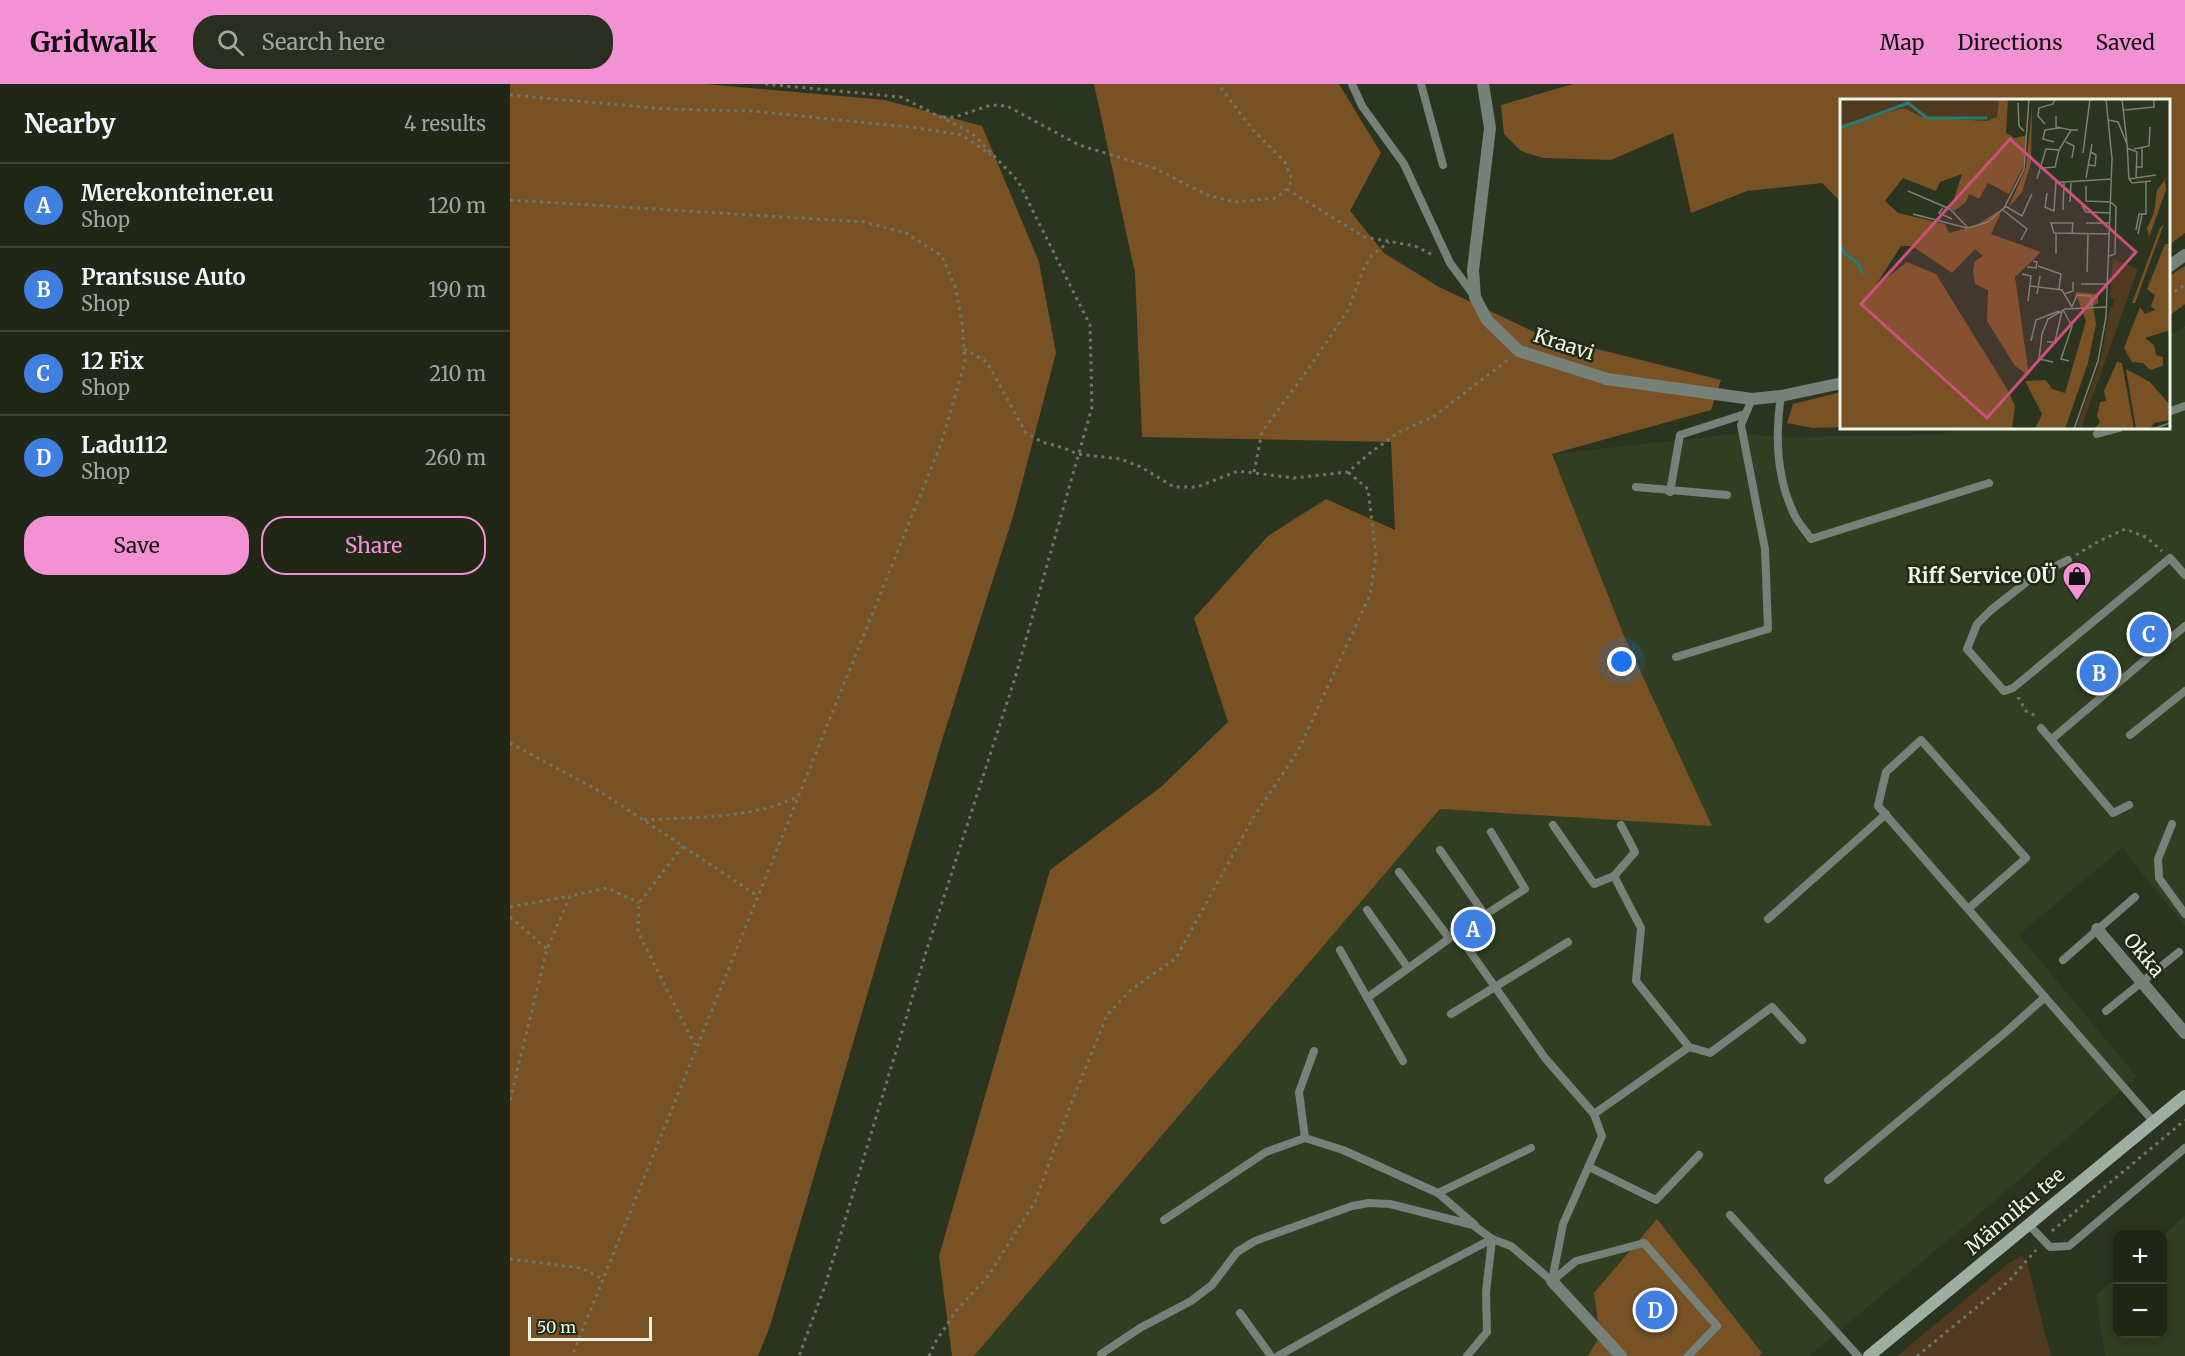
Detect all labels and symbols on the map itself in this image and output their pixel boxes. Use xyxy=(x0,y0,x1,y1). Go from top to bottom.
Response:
inset map xyxy=(1840,99,2170,429)
street label: Kraavi xyxy=(1531,322,1598,365)
shop icon: Riff Service OÜ xyxy=(2061,560,2093,602)
place label: Riff Service OÜ xyxy=(1907,562,2056,588)
pin: C xyxy=(2130,612,2168,656)
your location xyxy=(1607,647,1636,676)
pin: B xyxy=(2080,650,2118,696)
pin: A xyxy=(1454,906,1492,952)
street label: Okka xyxy=(2119,927,2170,982)
street label: Männiku tee xyxy=(1960,1162,2070,1259)
pin: D xyxy=(1636,1288,1674,1332)
scale bar xyxy=(528,1314,652,1342)

